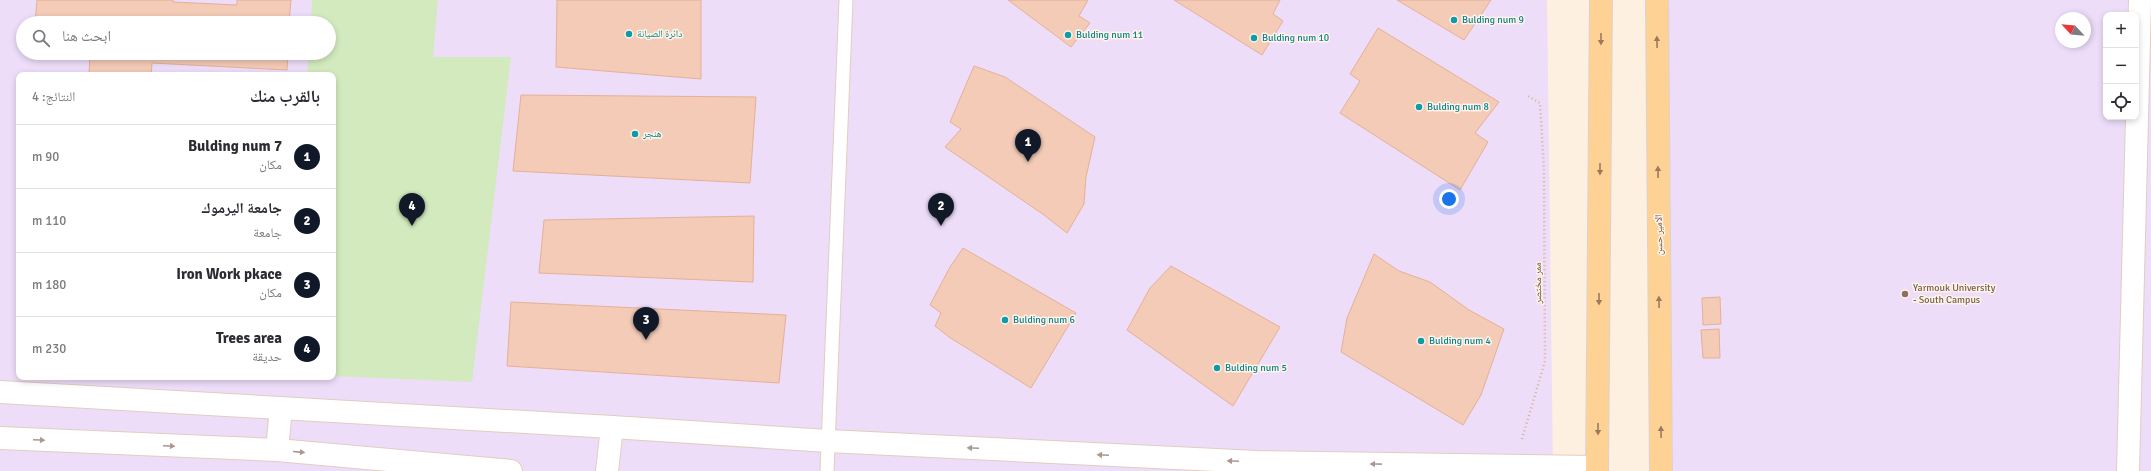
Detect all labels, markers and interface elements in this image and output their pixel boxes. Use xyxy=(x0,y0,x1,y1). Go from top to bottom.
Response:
north arrow xyxy=(2055,12,2091,48)
map controls xyxy=(2103,12,2139,120)
button: + xyxy=(2103,12,2139,48)
place label: Bulding num 9 xyxy=(1462,14,1524,26)
marker: Bulding num 9 xyxy=(1449,15,1459,25)
search box xyxy=(16,16,336,60)
icon: search xyxy=(30,27,52,49)
text: ابحث هنا xyxy=(62,27,111,45)
place label: دائرة الصيانة xyxy=(637,28,682,40)
marker: دائرة الصيانة xyxy=(624,29,634,39)
place label: Bulding num 11 xyxy=(1076,29,1143,41)
marker: Bulding num 11 xyxy=(1063,30,1073,40)
place label: Bulding num 10 xyxy=(1262,32,1329,44)
marker: Bulding num 10 xyxy=(1249,33,1259,43)
one-way arrow xyxy=(1598,33,1604,46)
one-way arrow xyxy=(1654,35,1660,48)
button: − xyxy=(2103,48,2139,84)
button: locate xyxy=(2103,84,2139,120)
text: بالقرب منك xyxy=(250,86,320,107)
text: النتائج: 4 xyxy=(32,89,75,105)
place label: Bulding num 8 xyxy=(1427,101,1489,113)
marker: Bulding num 8 xyxy=(1414,102,1424,112)
place label: هنجر xyxy=(642,128,662,140)
marker: هنجر xyxy=(630,129,640,139)
pin: 1 xyxy=(1015,129,1041,162)
text: Bulding num 7 xyxy=(188,137,282,155)
text: 90 m xyxy=(32,149,59,165)
text: 1 xyxy=(303,149,311,165)
text: مكان xyxy=(259,157,282,173)
one-way arrow xyxy=(1597,163,1603,176)
one-way arrow xyxy=(1655,165,1661,178)
your location xyxy=(1439,189,1459,209)
pin: 4 xyxy=(399,193,425,226)
pin: 2 xyxy=(928,193,954,226)
text: جامعة اليرموك xyxy=(201,199,282,217)
text: 110 m xyxy=(32,213,66,229)
text: 2 xyxy=(303,213,311,229)
street label: الامير حسن xyxy=(1653,214,1665,256)
text: جامعة xyxy=(253,225,282,241)
street label: ممر مختصر xyxy=(1532,262,1544,305)
text: Iron Work pkace xyxy=(176,265,282,283)
text: 180 m xyxy=(32,277,66,293)
text: 3 xyxy=(303,277,311,293)
place label: Yarmouk University - South Campus xyxy=(1913,282,1996,306)
text: مكان xyxy=(259,285,282,301)
marker: Yarmouk University - South Campus xyxy=(1900,289,1910,299)
one-way arrow xyxy=(1596,293,1602,306)
one-way arrow xyxy=(1656,296,1663,308)
pin: 3 xyxy=(633,307,659,340)
place label: Bulding num 6 xyxy=(1013,314,1075,326)
marker: Bulding num 6 xyxy=(1000,315,1010,325)
text: Trees area xyxy=(216,329,282,347)
place label: Bulding num 4 xyxy=(1429,335,1491,347)
marker: Bulding num 4 xyxy=(1416,336,1426,346)
text: 230 m xyxy=(32,341,66,357)
text: 4 xyxy=(303,341,311,357)
text: حديقة xyxy=(252,349,282,365)
place label: Bulding num 5 xyxy=(1225,362,1287,374)
marker: Bulding num 5 xyxy=(1212,363,1222,373)
one-way arrow xyxy=(1595,423,1601,436)
one-way arrow xyxy=(1658,425,1664,438)
one-way arrow xyxy=(33,437,46,443)
one-way arrow xyxy=(163,442,175,449)
one-way arrow xyxy=(967,445,979,452)
one-way arrow xyxy=(293,449,305,456)
one-way arrow xyxy=(1097,451,1109,458)
one-way arrow xyxy=(1226,458,1239,464)
one-way arrow xyxy=(1369,461,1382,467)

